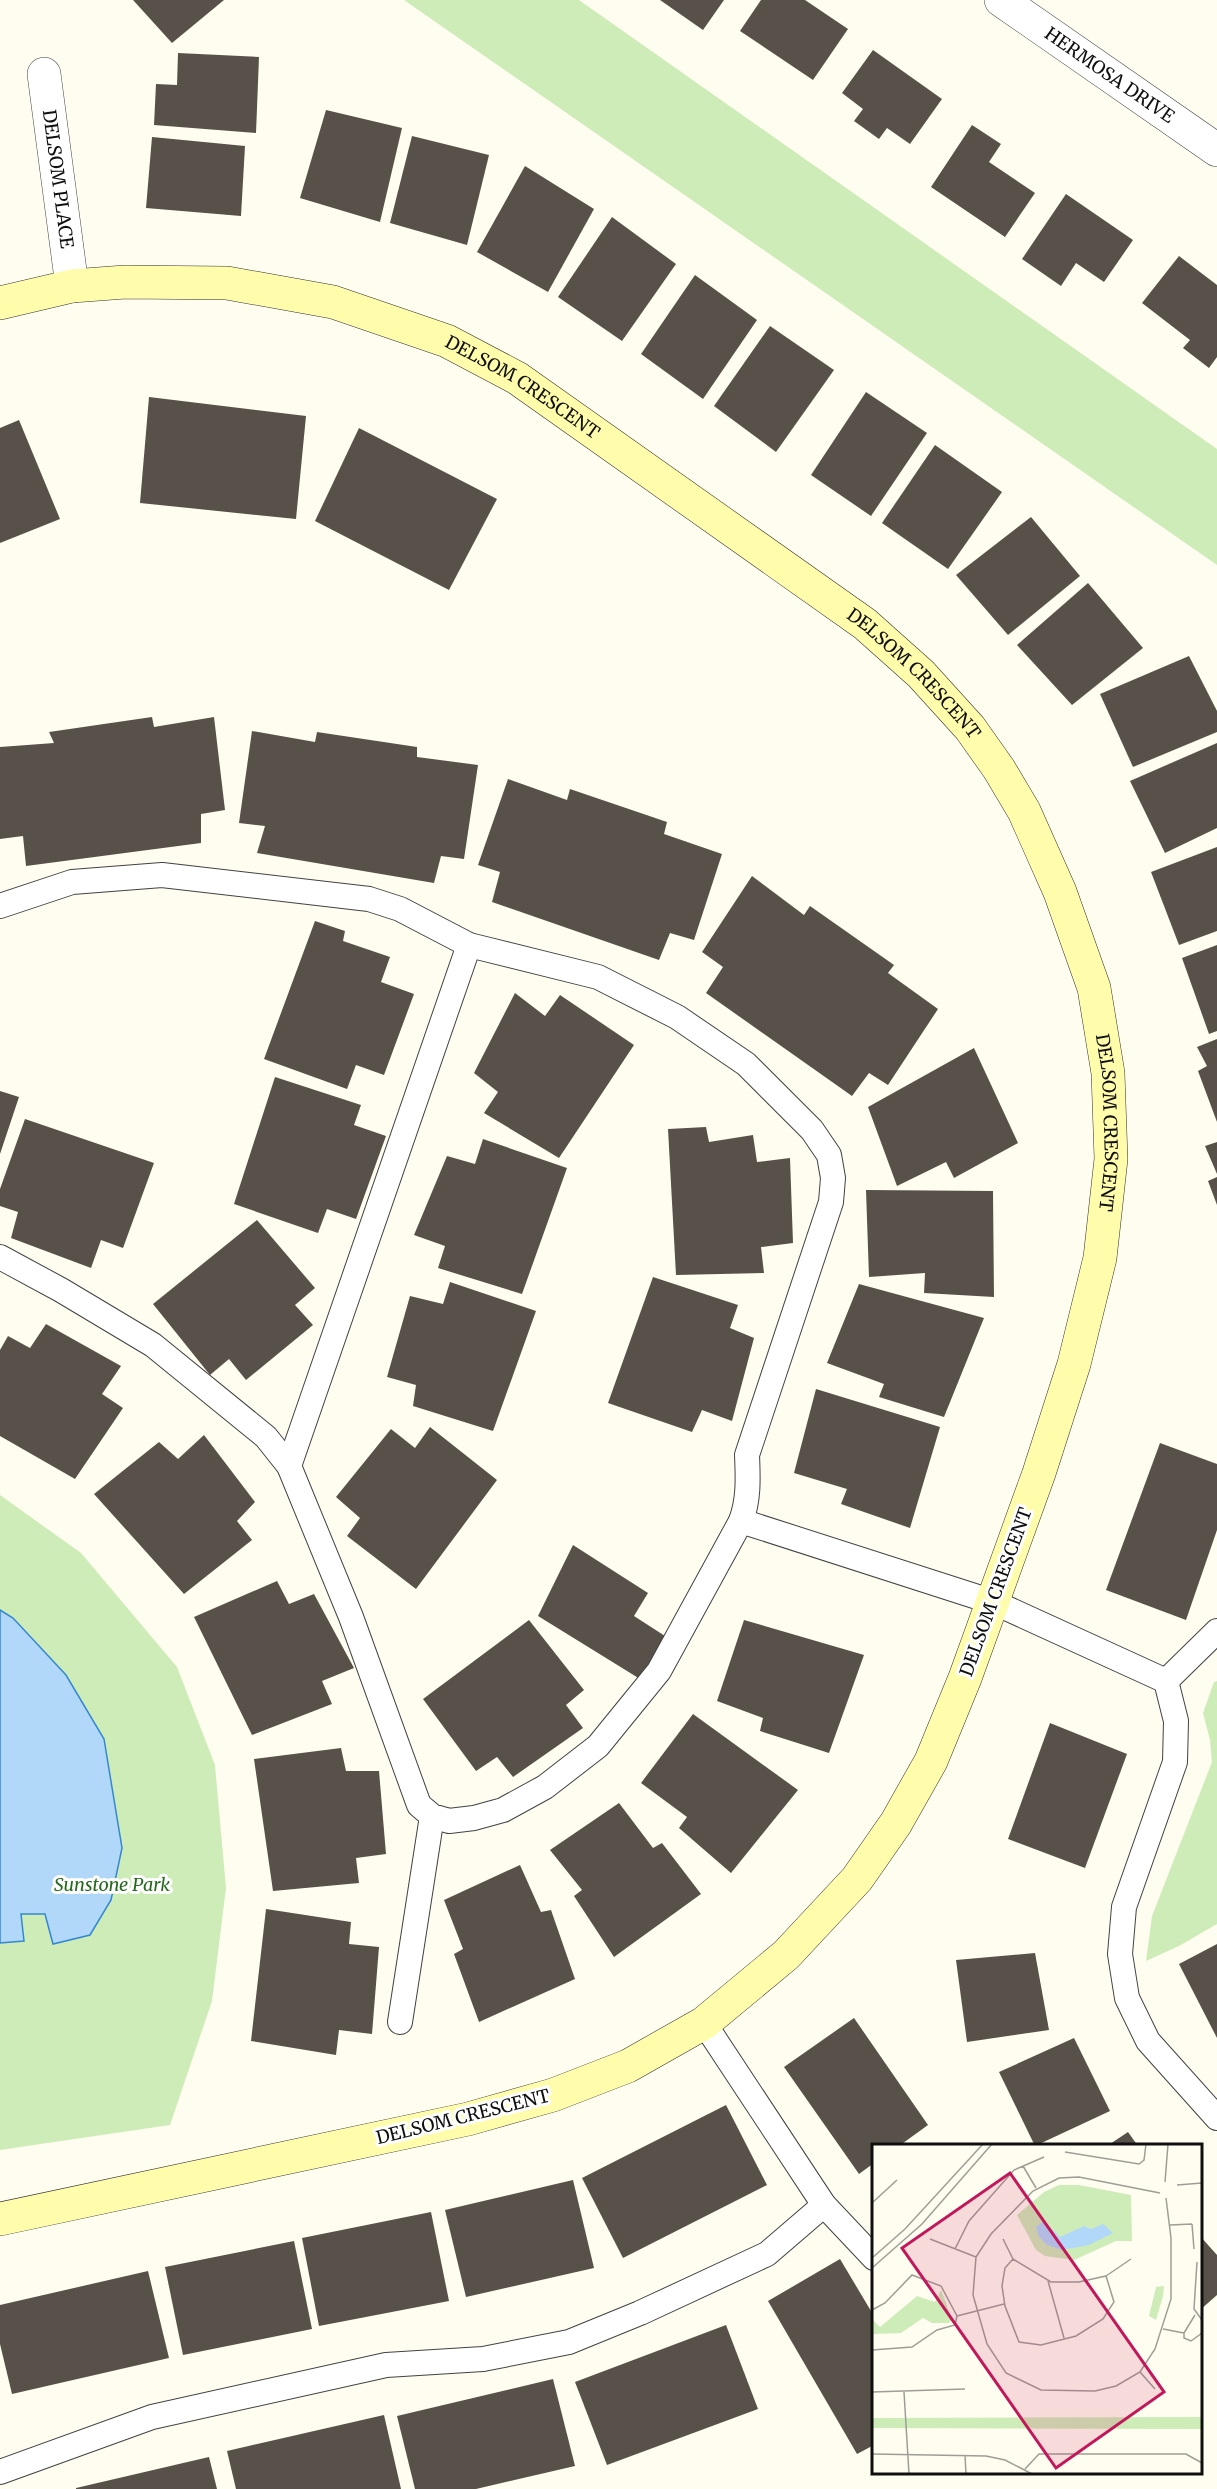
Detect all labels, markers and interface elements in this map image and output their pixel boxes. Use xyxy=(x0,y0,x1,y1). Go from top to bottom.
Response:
street label: HERMOSA DRIVE xyxy=(1040,22,1180,128)
street label: DELSOM PLACE xyxy=(38,108,79,250)
street label: DELSOM CRESCENT xyxy=(442,330,605,444)
street label: DELSOM CRESCENT xyxy=(843,603,986,743)
street label: DELSOM CRESCENT xyxy=(1091,1032,1123,1213)
street label: DELSOM CRESCENT xyxy=(954,1504,1037,1679)
park label: Sunstone Park xyxy=(54,1873,170,1896)
street label: DELSOM CRESCENT xyxy=(374,2084,553,2149)
inset map xyxy=(872,2144,1202,2474)

